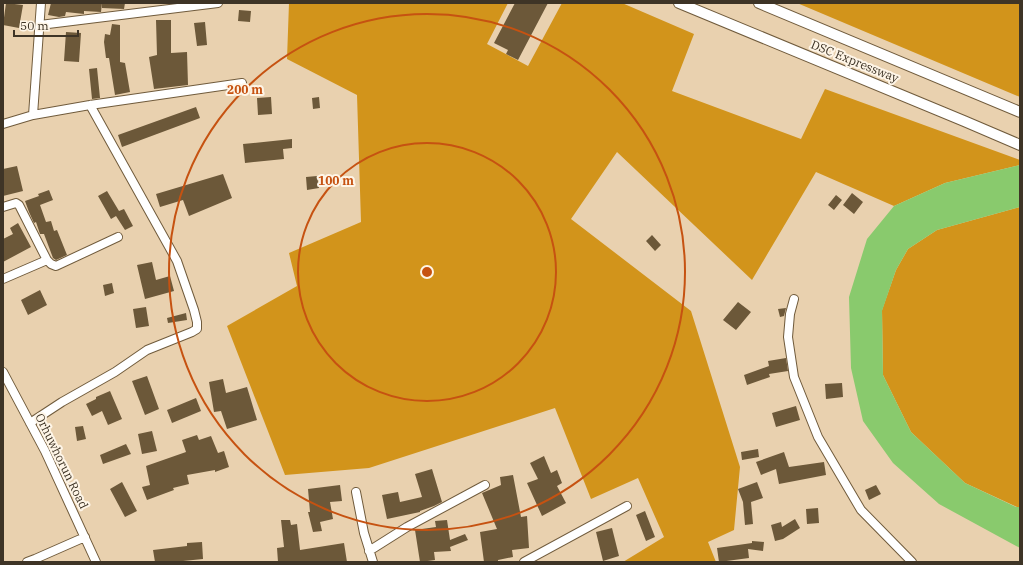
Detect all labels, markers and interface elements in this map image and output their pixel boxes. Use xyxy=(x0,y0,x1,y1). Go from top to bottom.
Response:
scale bar xyxy=(14,12,78,38)
text: 50 m xyxy=(20,18,49,33)
street label: DSC Expressway xyxy=(809,37,902,86)
text: 200 m xyxy=(227,82,263,97)
text: 100 m xyxy=(318,173,354,188)
centre of rings xyxy=(420,265,434,279)
street label: Orhuwhorun Road xyxy=(32,411,92,511)

